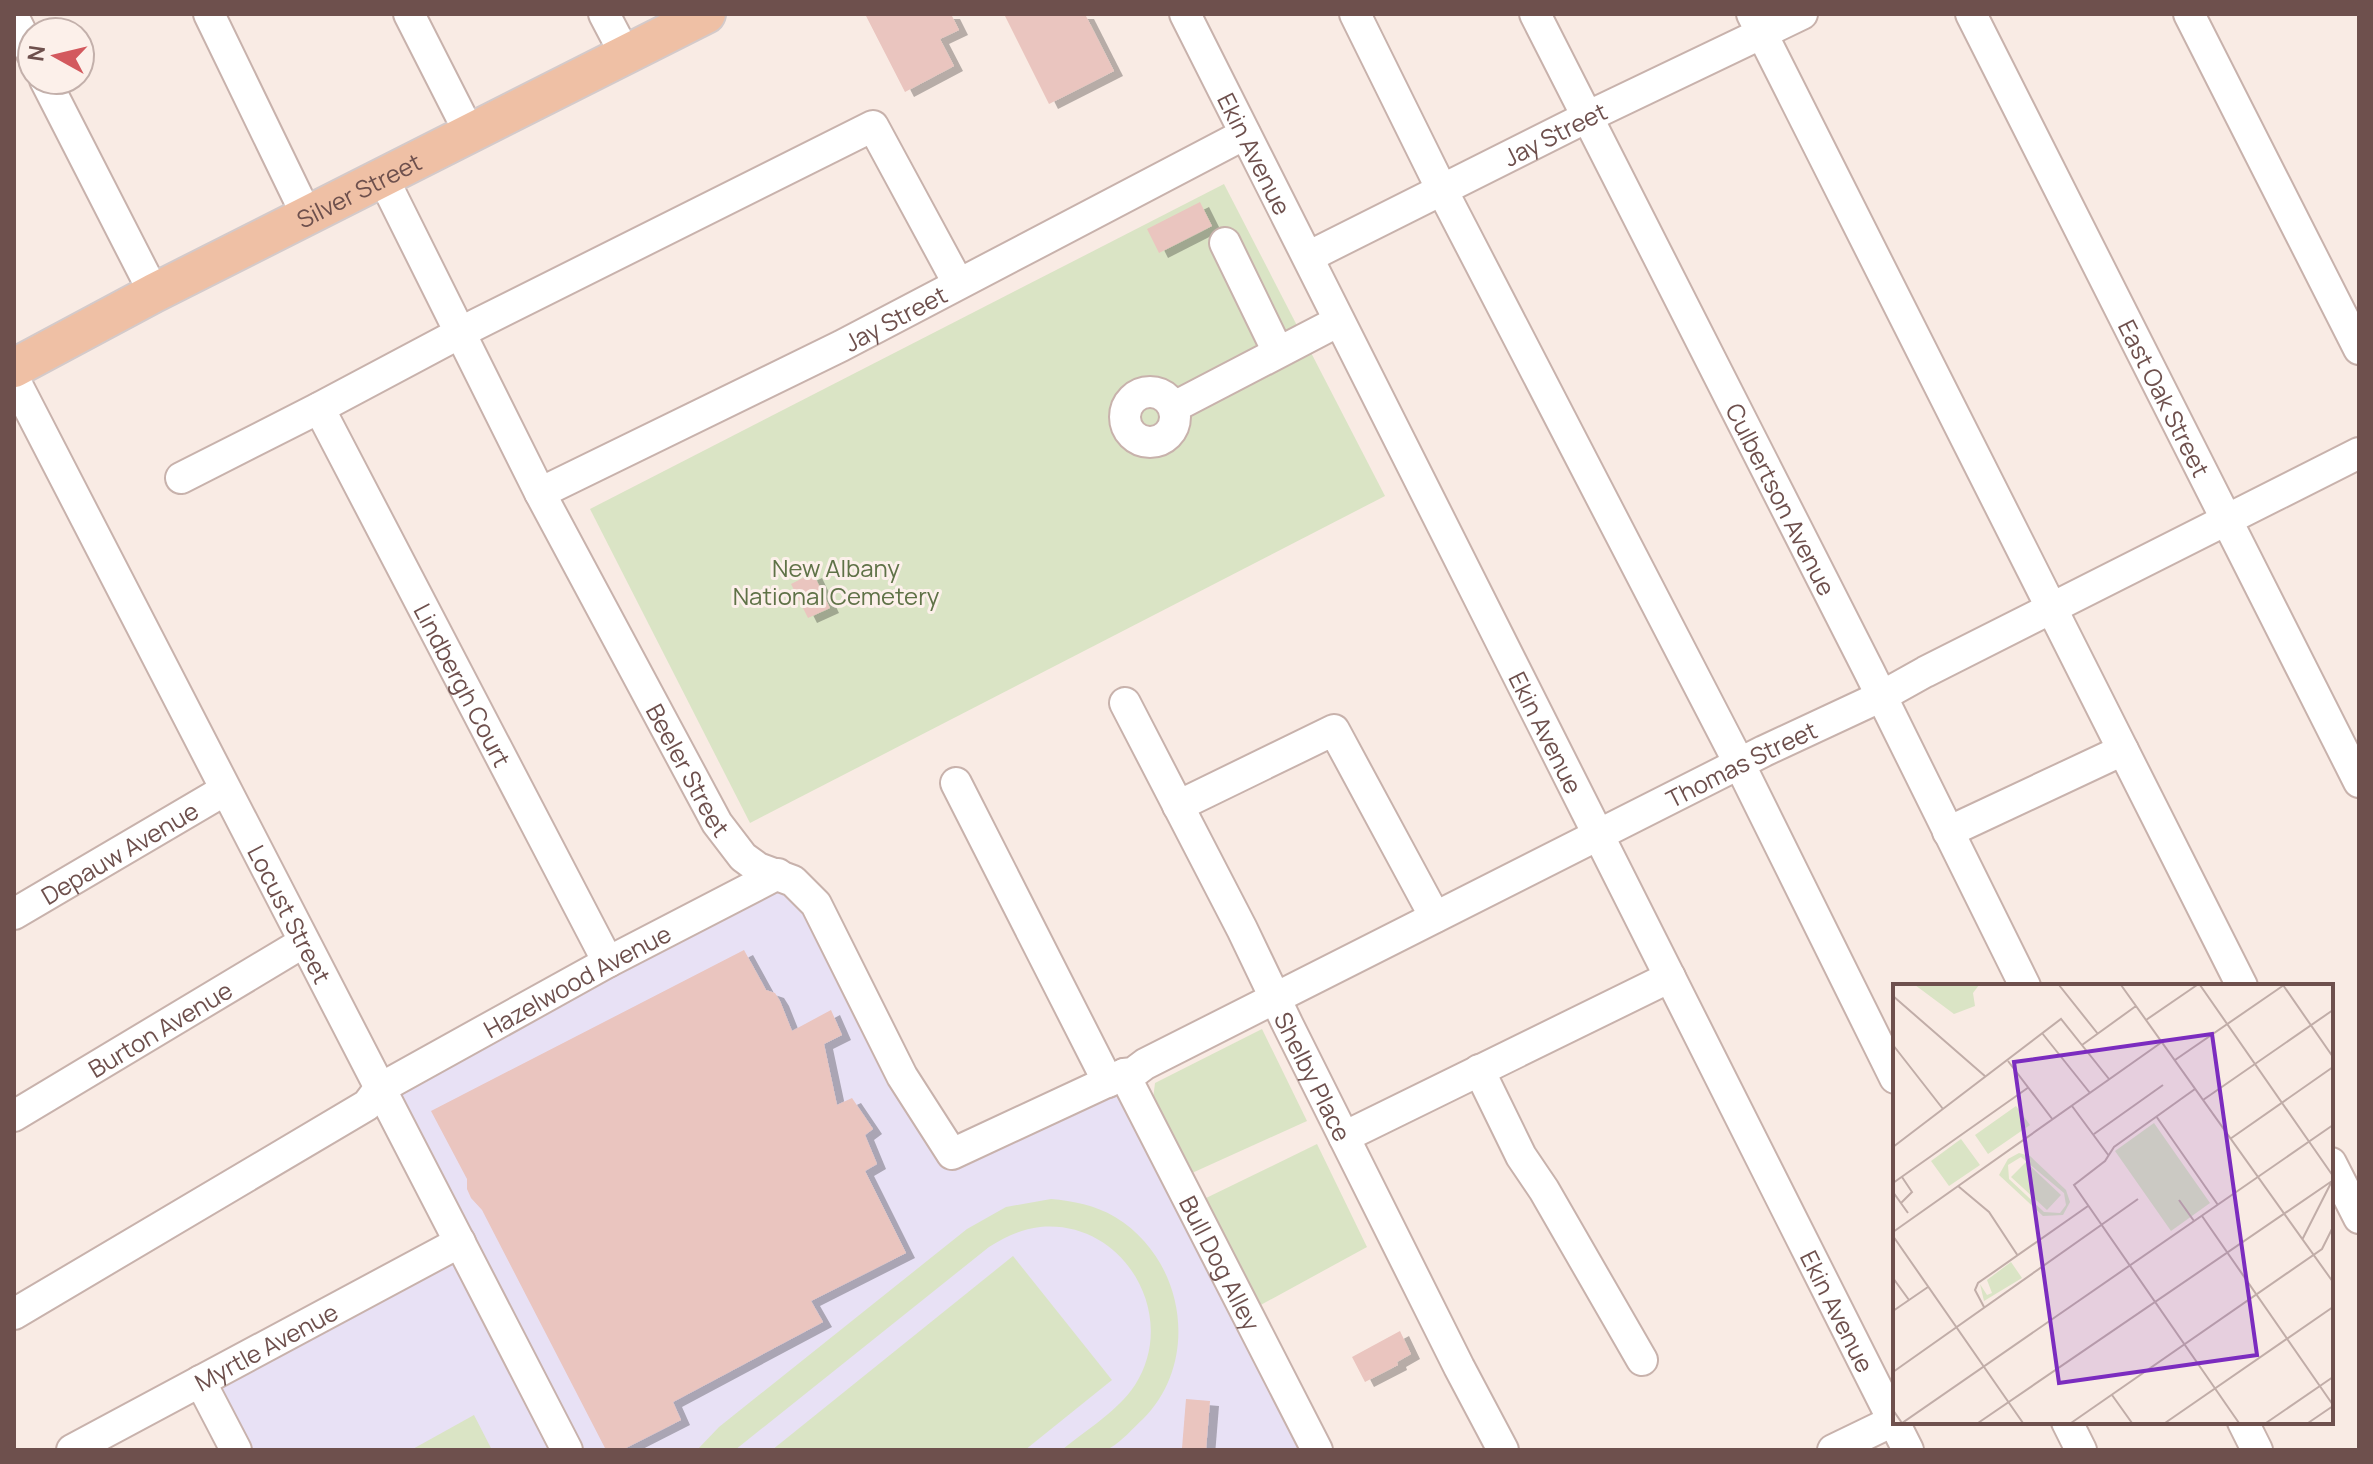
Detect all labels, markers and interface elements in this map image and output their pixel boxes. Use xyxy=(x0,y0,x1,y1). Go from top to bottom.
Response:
north arrow xyxy=(16,16,96,96)
text: N xyxy=(20,43,52,63)
street label: Ekin Avenue xyxy=(1211,87,1300,220)
street label: Jay Street xyxy=(1497,94,1612,173)
street label: Silver Street xyxy=(291,144,427,235)
street label: Jay Street xyxy=(838,277,952,358)
street label: East Oak Street xyxy=(2111,314,2218,482)
street label: Culbertson Avenue xyxy=(1719,397,1844,601)
park label: New Albany National Cemetery xyxy=(733,551,940,612)
street label: Lindbergh Court xyxy=(407,597,520,772)
street label: Ekin Avenue xyxy=(1502,666,1591,799)
street label: Beeler Street xyxy=(639,697,738,843)
street label: Thomas Street xyxy=(1660,712,1822,815)
street label: Depauw Avenue xyxy=(34,793,204,911)
street label: Locust Street xyxy=(241,839,340,989)
street label: Hazelwood Avenue xyxy=(477,916,676,1045)
street label: Burton Avenue xyxy=(82,973,238,1084)
inset map xyxy=(1893,984,2333,1424)
street label: Shelby Place xyxy=(1267,1006,1360,1146)
street label: Bull Dog Alley xyxy=(1173,1190,1269,1336)
street label: Ekin Avenue xyxy=(1793,1244,1882,1377)
street label: Myrtle Avenue xyxy=(189,1294,343,1398)

